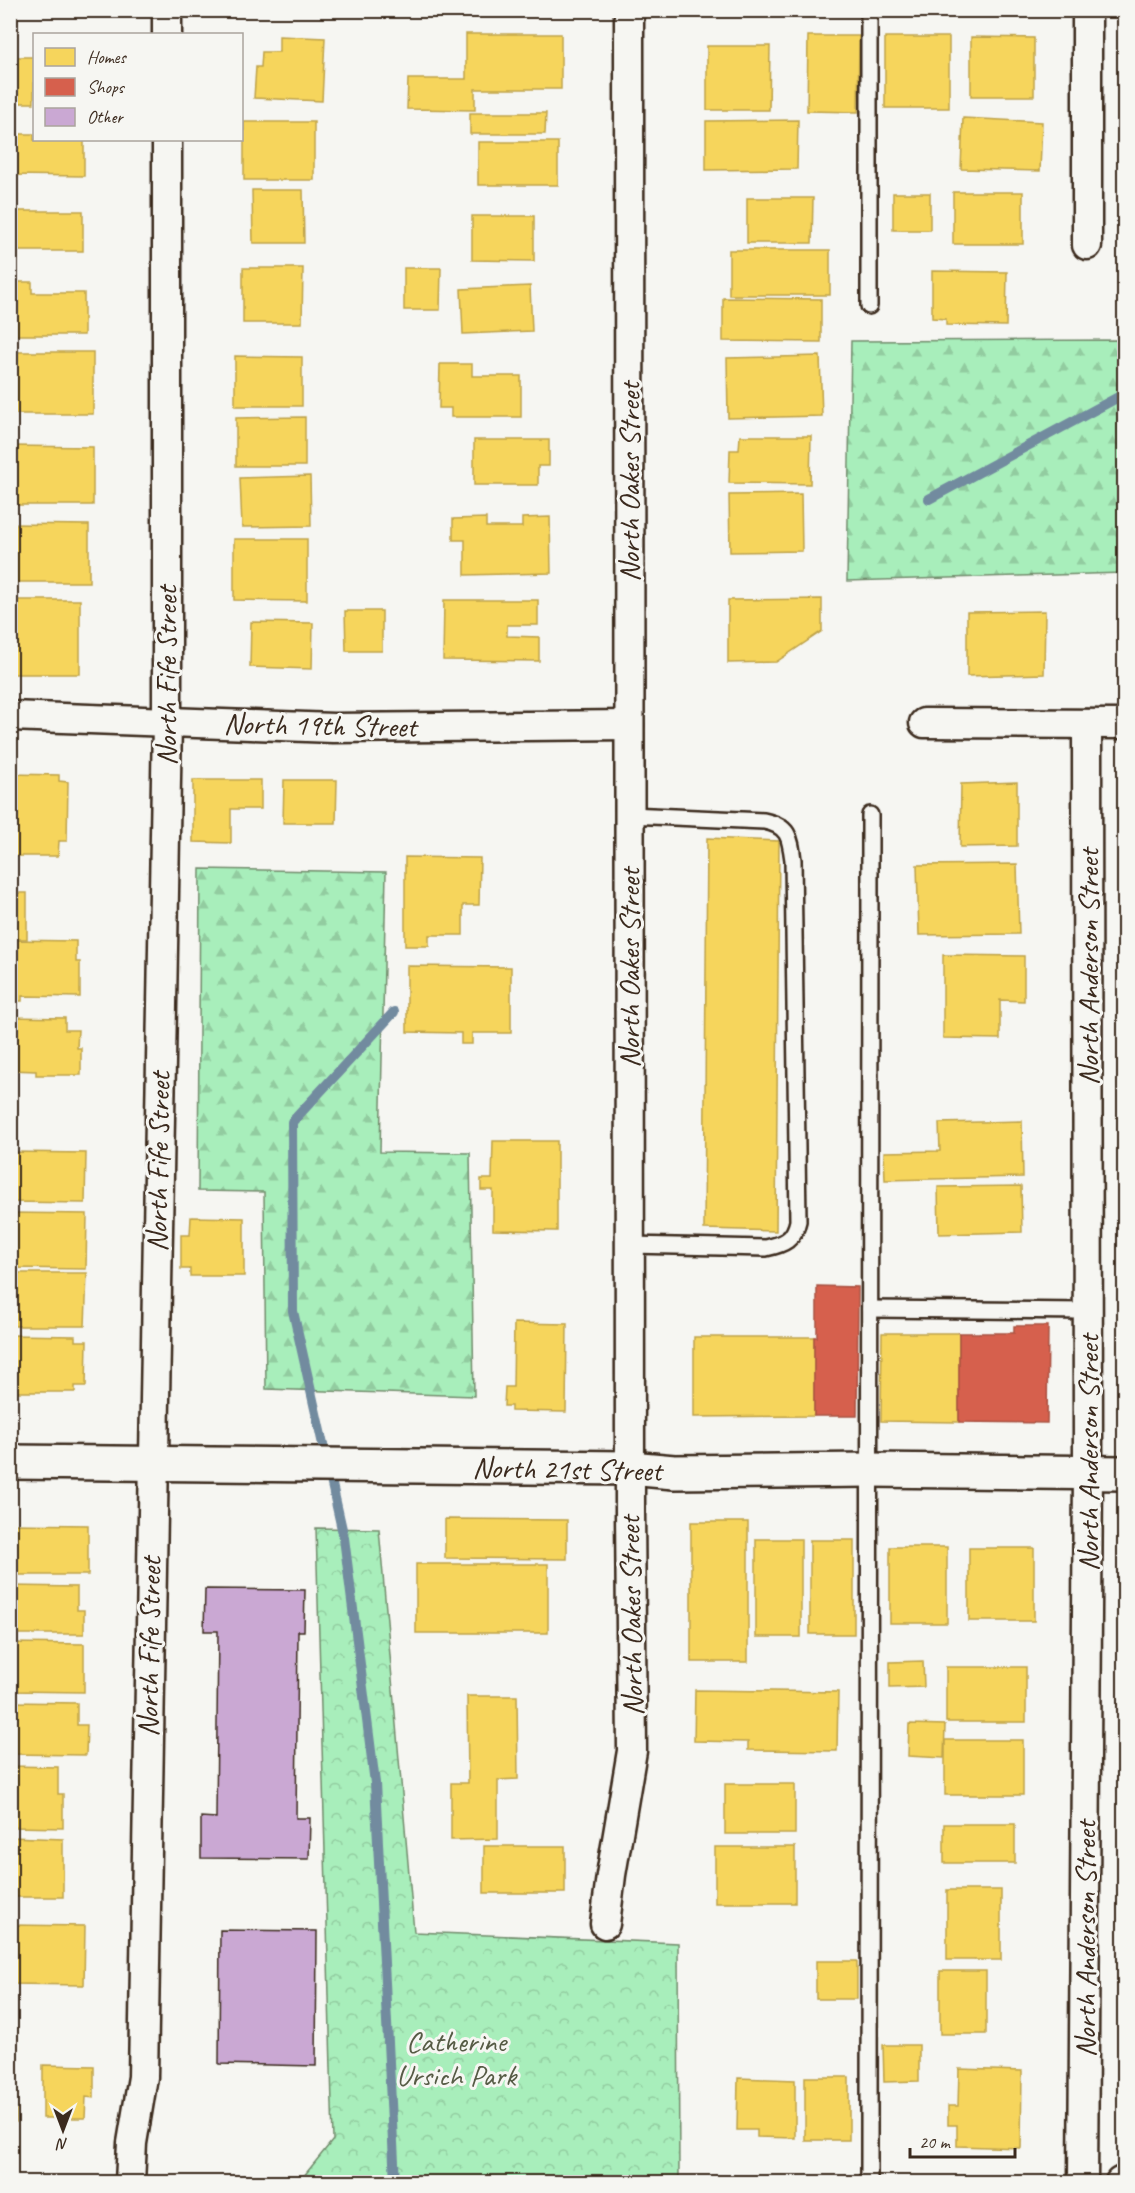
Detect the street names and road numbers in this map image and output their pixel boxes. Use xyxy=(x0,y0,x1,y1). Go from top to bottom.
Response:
street label: North Oakes Street xyxy=(610,379,648,582)
street label: North Fife Street xyxy=(147,583,185,766)
street label: North 19th Street xyxy=(223,704,420,746)
street label: North Anderson Street xyxy=(1069,845,1107,1086)
street label: North Oakes Street xyxy=(610,865,648,1068)
street label: North Fife Street xyxy=(137,1069,179,1252)
street label: North Anderson Street xyxy=(1069,1331,1107,1572)
street label: North 21st Street xyxy=(472,1448,665,1490)
street label: North Oakes Street xyxy=(610,1513,652,1716)
street label: North Fife Street xyxy=(128,1554,170,1737)
street label: North Anderson Street xyxy=(1066,1817,1104,2058)

